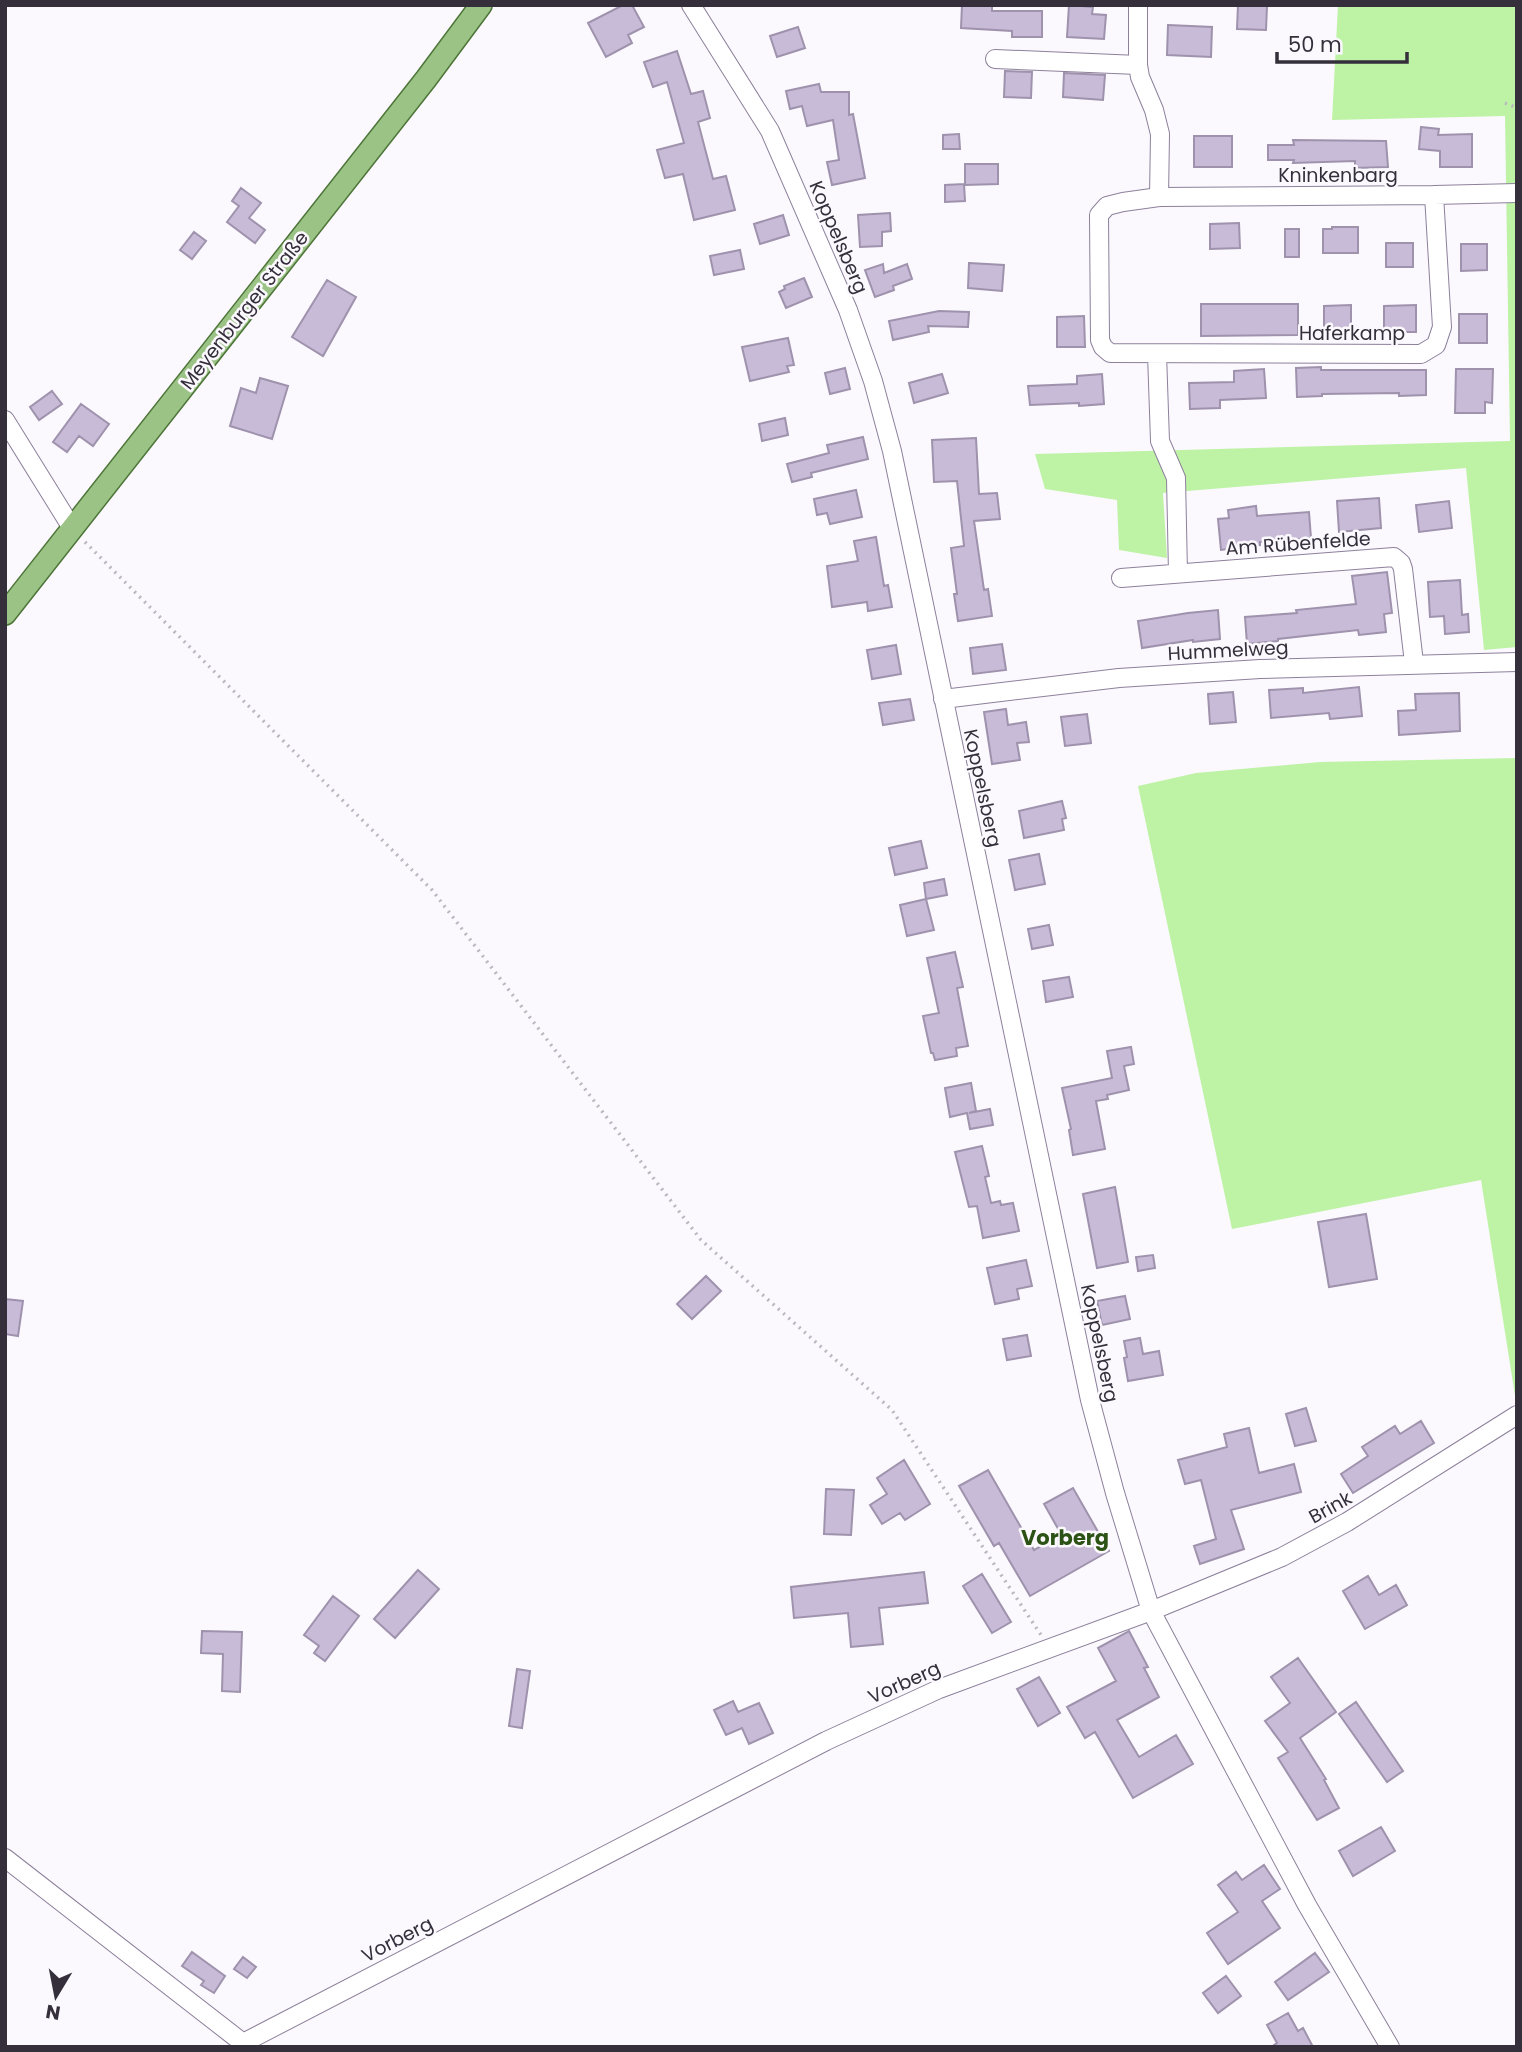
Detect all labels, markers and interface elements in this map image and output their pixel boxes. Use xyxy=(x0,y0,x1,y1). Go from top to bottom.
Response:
scale bar xyxy=(1277,21,1406,65)
text: 50 m xyxy=(1288,30,1342,59)
street label: Kninkenbarg xyxy=(1278,162,1398,189)
street label: Koppelsberg xyxy=(803,177,874,298)
street label: Meyenburger Straße xyxy=(174,225,315,395)
street label: Haferkamp xyxy=(1299,320,1405,347)
street label: Am Rübenfelde xyxy=(1225,525,1371,562)
street label: Hummelweg xyxy=(1167,634,1289,667)
street label: Koppelsberg xyxy=(957,727,1008,850)
street label: Koppelsberg xyxy=(1074,1282,1125,1405)
street label: Brink xyxy=(1304,1485,1357,1530)
district label: Vorberg xyxy=(1021,1523,1109,1552)
street label: Vorberg xyxy=(864,1655,945,1710)
street label: Vorberg xyxy=(357,1910,438,1969)
north arrow xyxy=(21,1961,91,2031)
text: N xyxy=(44,1998,63,2027)

